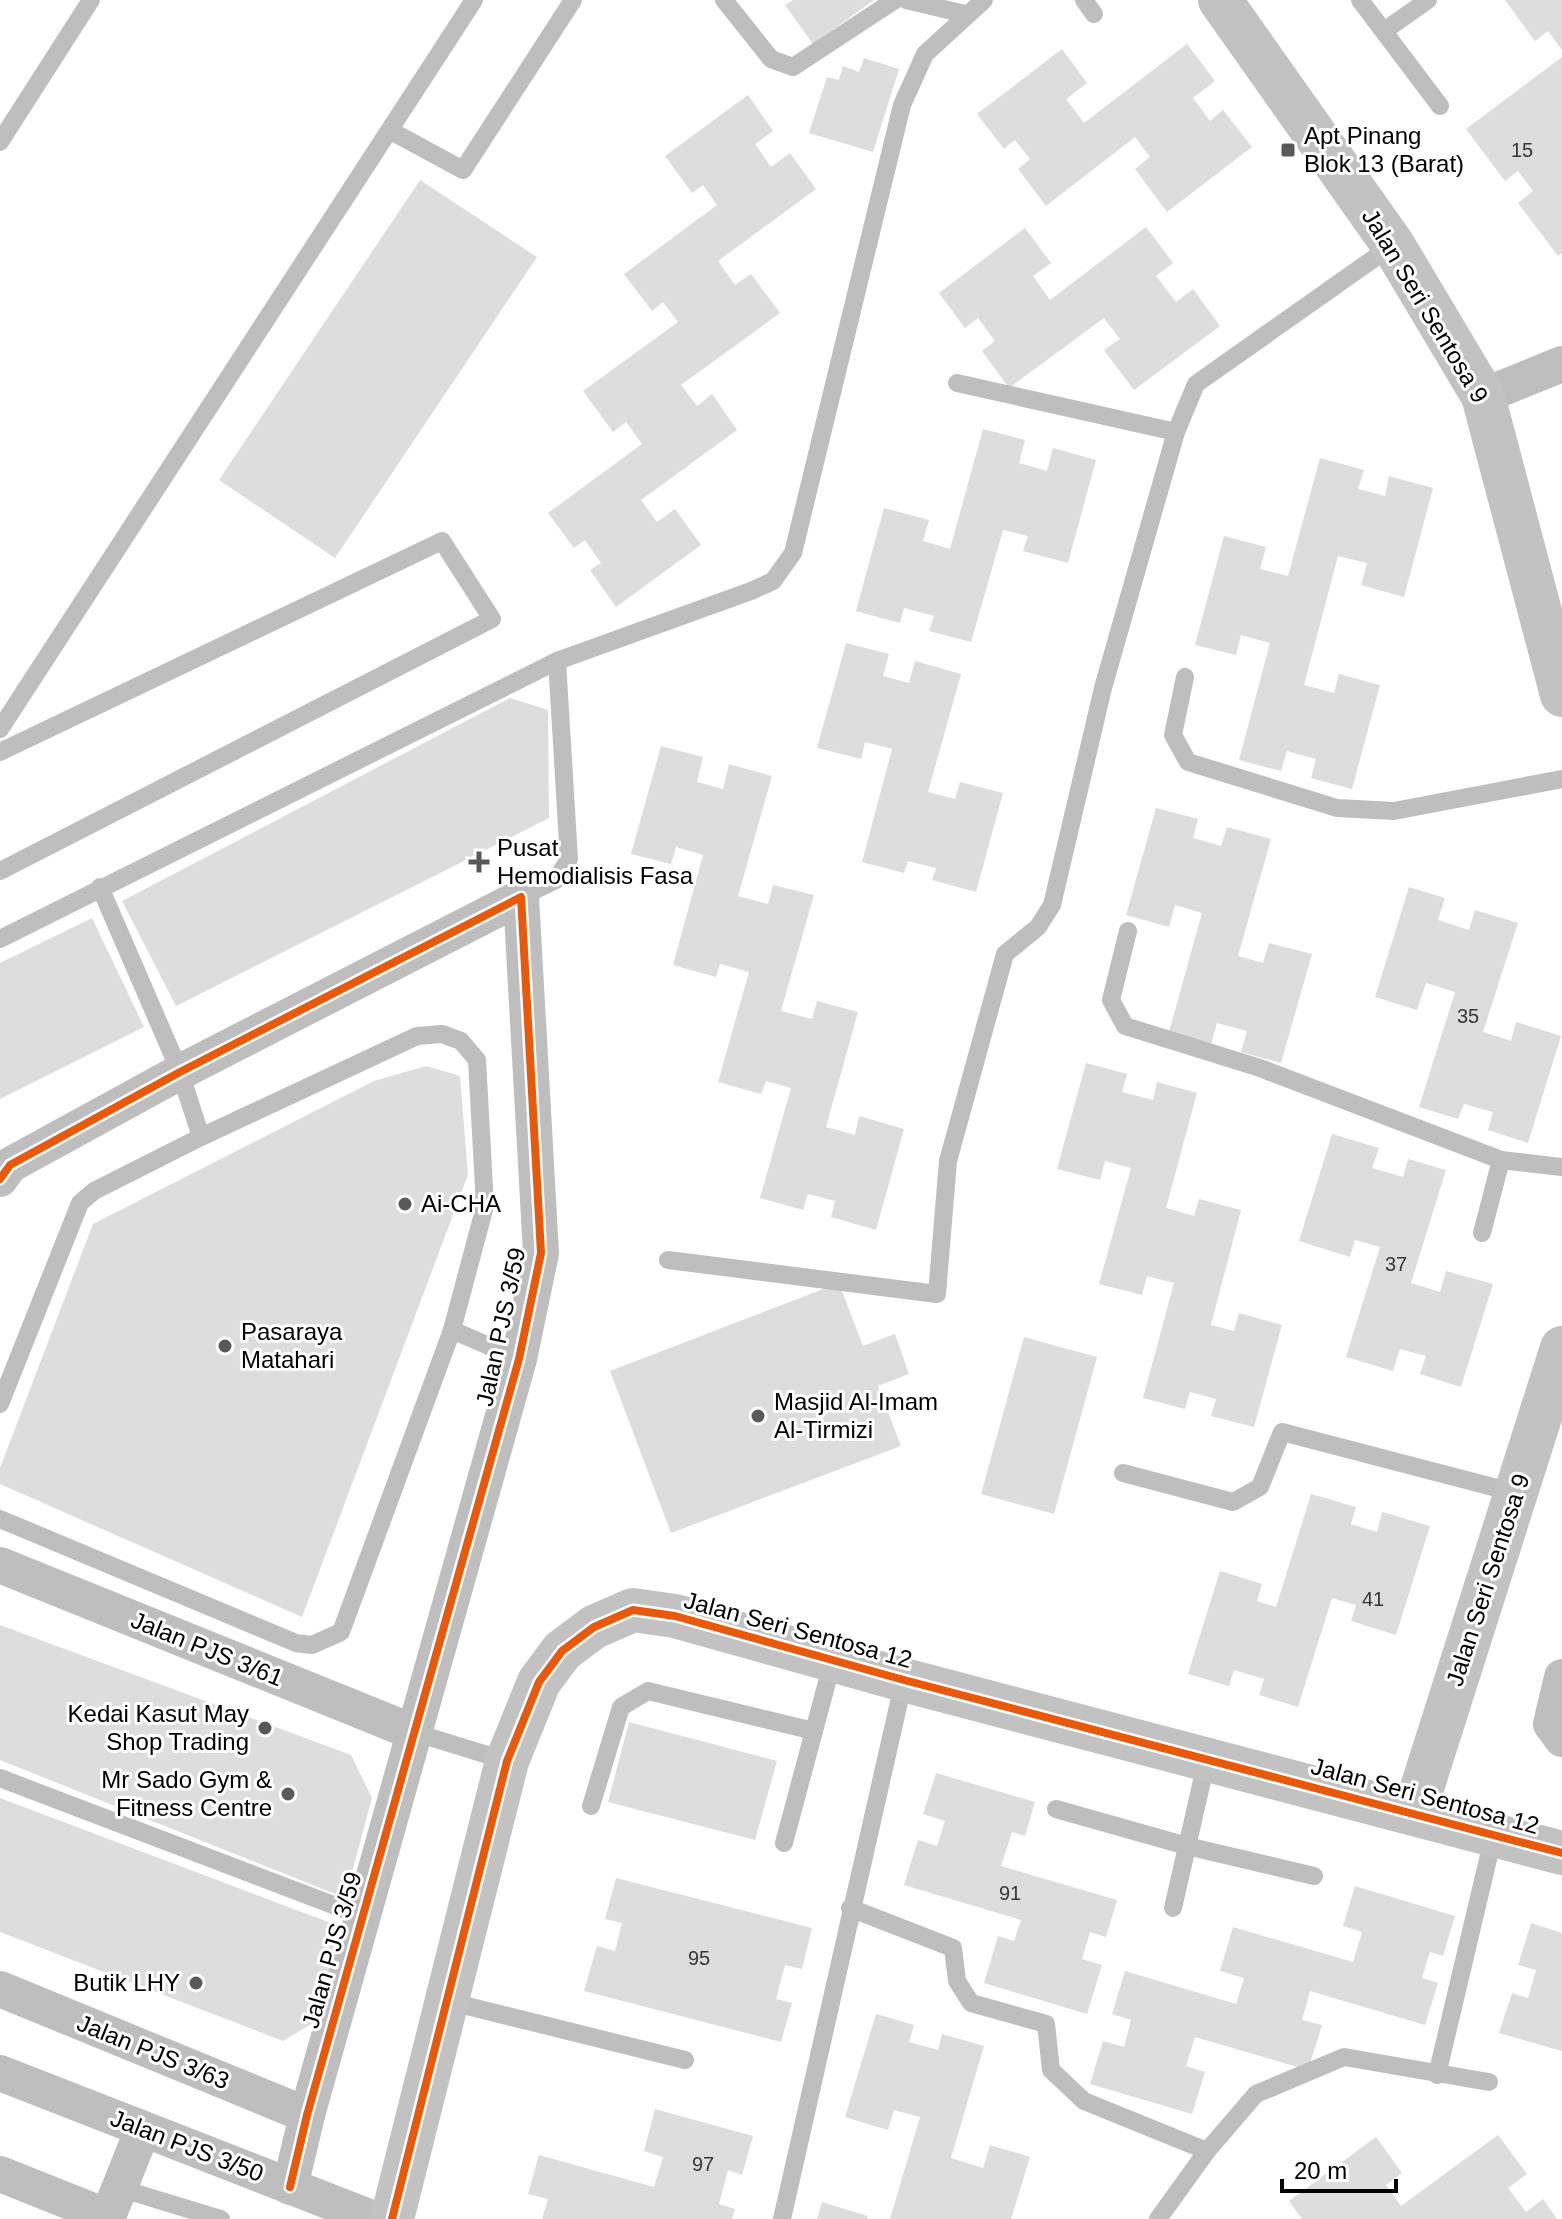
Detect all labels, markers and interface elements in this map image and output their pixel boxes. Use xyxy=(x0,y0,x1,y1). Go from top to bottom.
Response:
place label: Apt Pinang Blok 13 (Barat) xyxy=(1304,122,1464,177)
house number: 15 xyxy=(1511,139,1533,161)
marker: Apt Pinang Blok 13 (Barat) xyxy=(1279,141,1297,159)
street label: Jalan Seri Sentosa 9 xyxy=(1357,204,1494,408)
place label: Pusat Hemodialisis Fasa xyxy=(497,834,694,889)
marker: Pusat Hemodialisis Fasa xyxy=(468,851,490,873)
house number: 35 xyxy=(1457,1005,1479,1027)
place label: Ai-CHA xyxy=(421,1190,501,1217)
marker: Ai-CHA xyxy=(396,1195,414,1213)
street label: Jalan PJS 3/59 xyxy=(471,1245,530,1409)
house number: 37 xyxy=(1385,1253,1407,1275)
place label: Pasaraya Matahari xyxy=(241,1318,343,1373)
marker: Pasaraya Matahari xyxy=(216,1337,234,1355)
place label: Masjid Al-Imam Al-Tirmizi xyxy=(774,1388,938,1443)
marker: Masjid Al-Imam Al-Tirmizi xyxy=(749,1407,767,1425)
street label: Jalan Seri Sentosa 9 xyxy=(1440,1470,1535,1689)
street label: Jalan Seri Sentosa 12 xyxy=(681,1586,915,1673)
house number: 41 xyxy=(1362,1588,1384,1610)
street label: Jalan PJS 3/61 xyxy=(127,1606,287,1691)
place label: Kedai Kasut May Shop Trading xyxy=(68,1700,249,1755)
marker: Kedai Kasut May Shop Trading xyxy=(256,1719,274,1737)
street label: Jalan Seri Sentosa 12 xyxy=(1308,1752,1542,1839)
place label: Mr Sado Gym & Fitness Centre xyxy=(101,1766,272,1821)
marker: Mr Sado Gym & Fitness Centre xyxy=(279,1785,297,1803)
street label: Jalan PJS 3/59 xyxy=(296,1869,367,2031)
house number: 91 xyxy=(999,1882,1021,1904)
house number: 95 xyxy=(688,1947,710,1969)
place label: Butik LHY xyxy=(73,1969,180,1996)
marker: Butik LHY xyxy=(187,1974,205,1992)
street label: Jalan PJS 3/63 xyxy=(73,2009,233,2094)
street label: Jalan PJS 3/50 xyxy=(107,2104,267,2187)
scale bar xyxy=(1282,2143,1396,2193)
house number: 97 xyxy=(692,2153,714,2175)
text: 20 m xyxy=(1294,2157,1347,2184)

